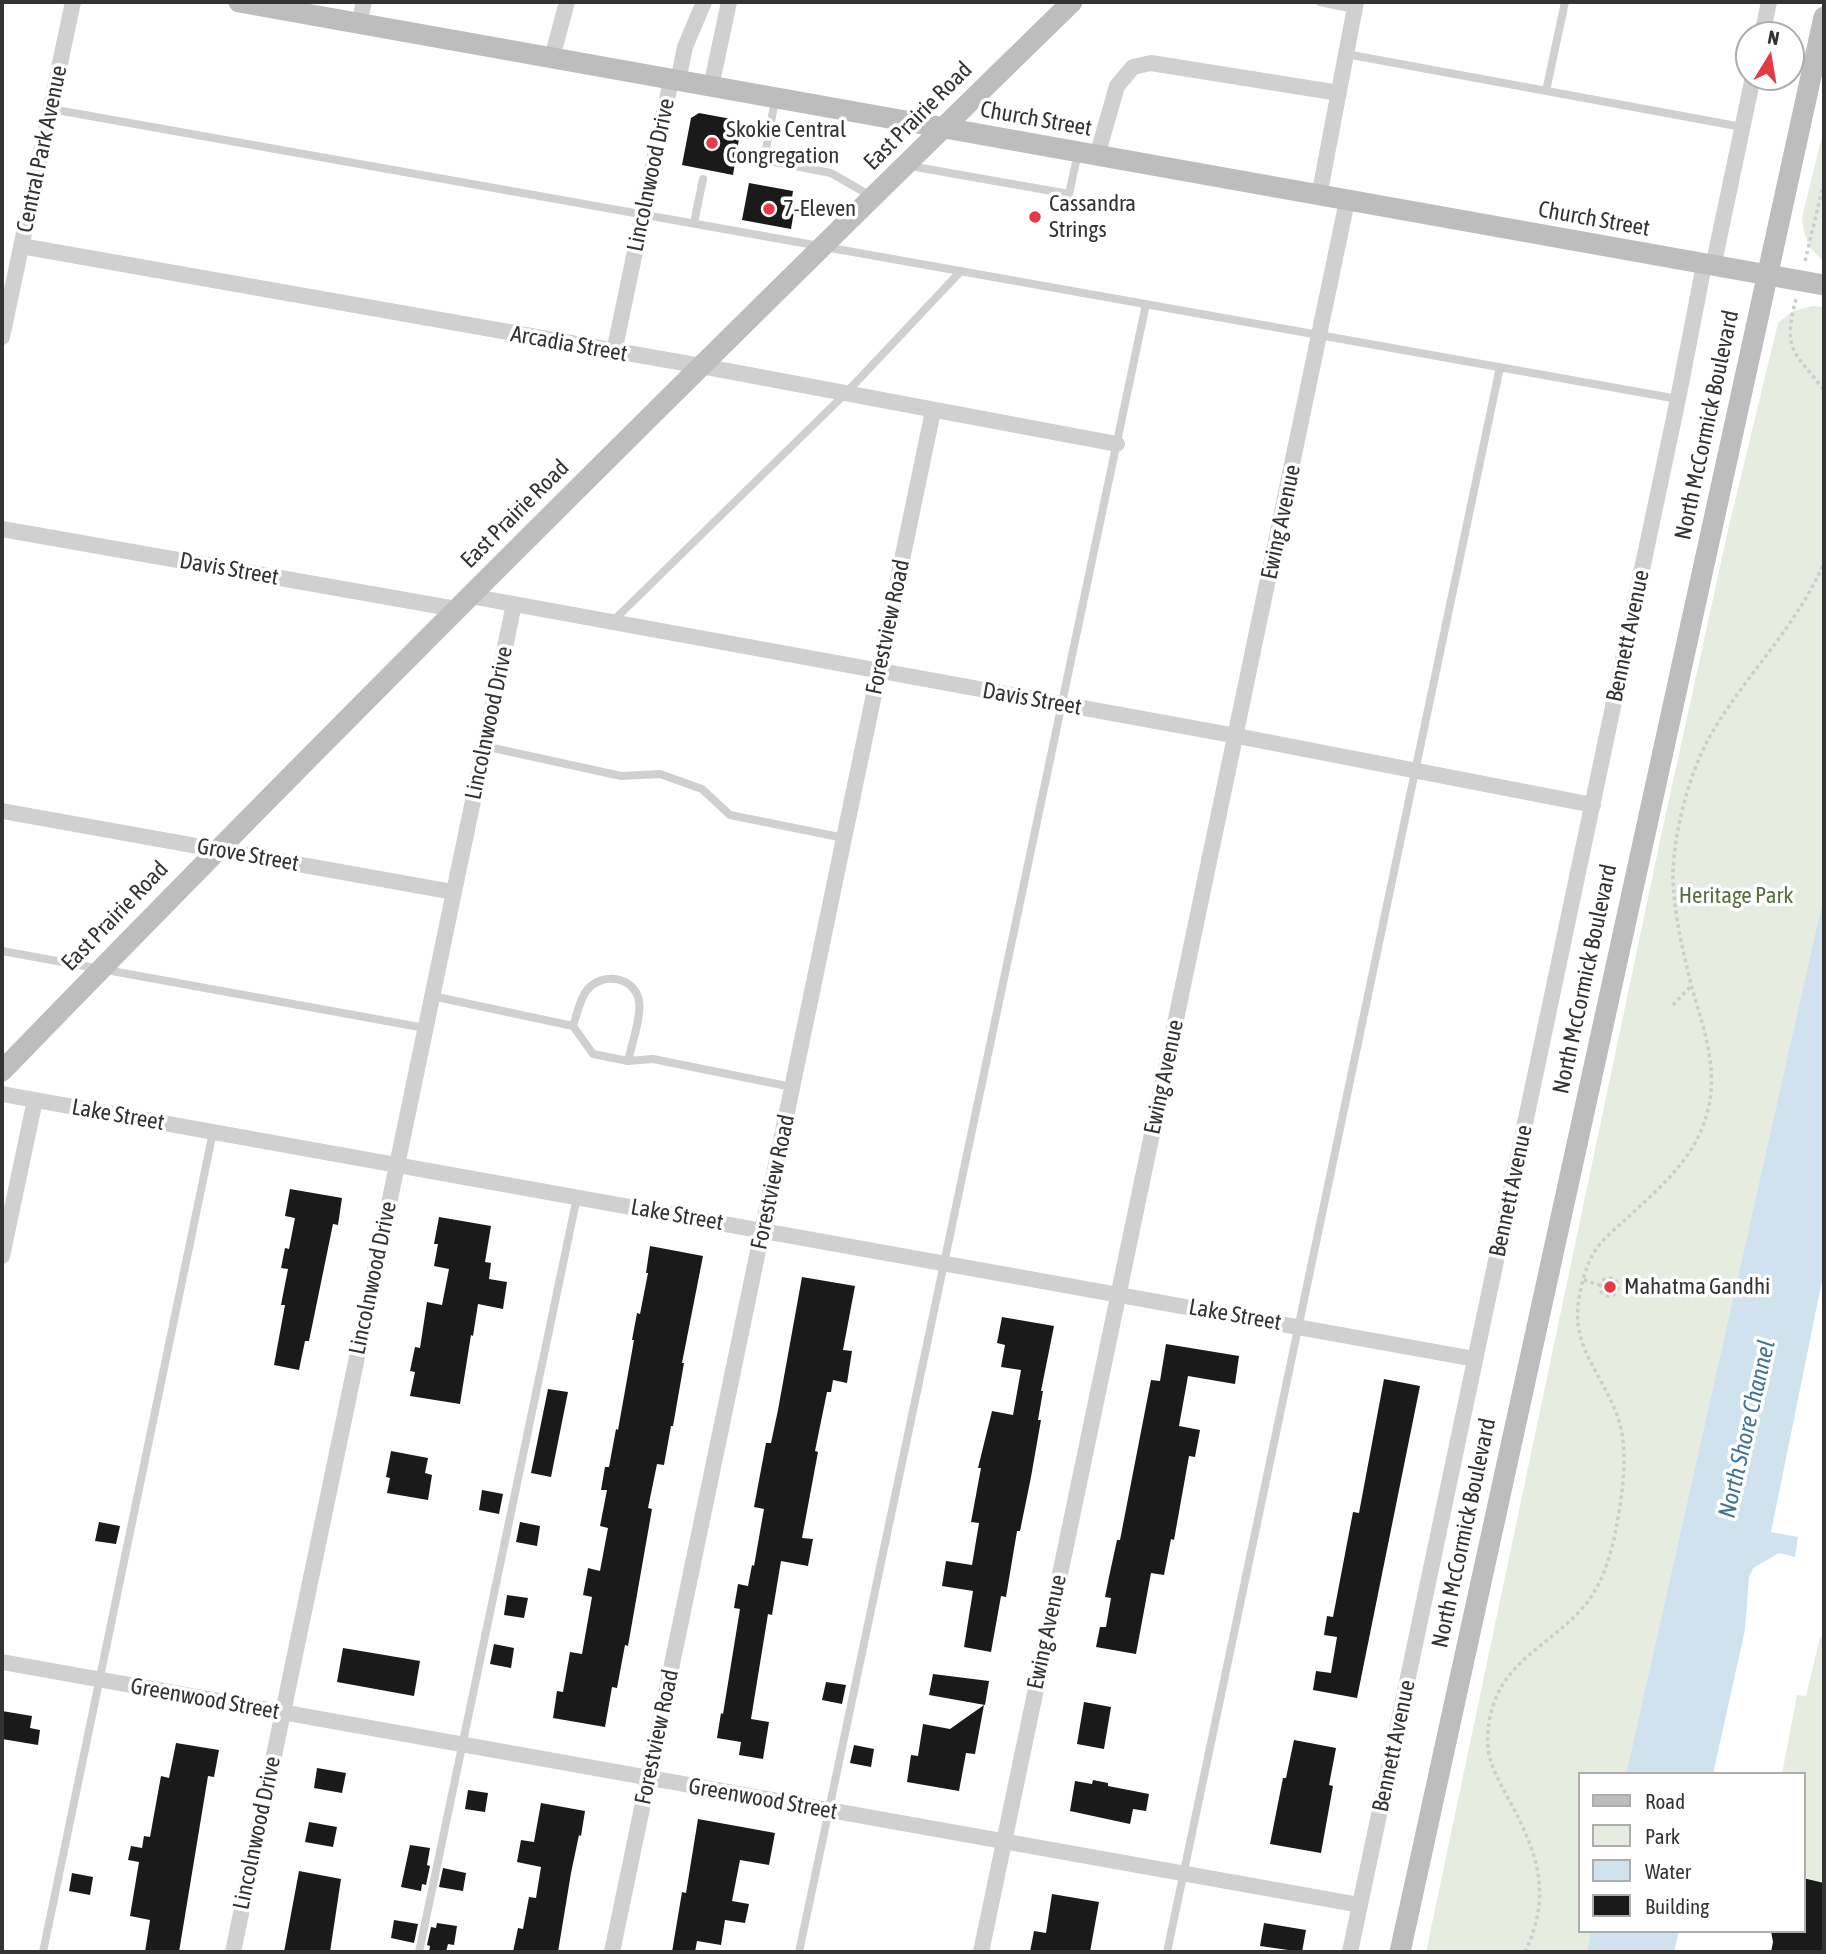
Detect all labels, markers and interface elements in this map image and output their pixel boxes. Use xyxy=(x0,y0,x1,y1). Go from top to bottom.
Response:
north arrow xyxy=(1735,21,1805,91)
text: N xyxy=(1766,25,1781,49)
street label: East Prairie Road xyxy=(858,56,978,176)
street label: Central Park Avenue xyxy=(11,63,73,235)
street label: Lincolnwood Drive xyxy=(621,96,681,254)
street label: Church Street xyxy=(978,96,1094,142)
place label: Skokie Central Congregation xyxy=(726,116,846,170)
marker: Skokie Central Congregation xyxy=(704,135,720,151)
place label: Cassandra Strings xyxy=(1049,190,1136,244)
place label: 7-Eleven xyxy=(783,195,856,223)
street label: Church Street xyxy=(1536,196,1652,242)
marker: 7-Eleven xyxy=(761,201,777,217)
marker: Cassandra Strings xyxy=(1027,209,1043,225)
street label: North McCormick Boulevard xyxy=(1669,308,1745,542)
street label: Arcadia Street xyxy=(509,320,629,368)
street label: East Prairie Road xyxy=(455,454,575,574)
street label: Ewing Avenue xyxy=(1255,462,1307,582)
street label: Davis Street xyxy=(177,547,281,591)
street label: Forestview Road xyxy=(860,557,916,697)
street label: Bennett Avenue xyxy=(1601,568,1655,704)
street label: Lincolnwood Drive xyxy=(459,644,519,802)
street label: Davis Street xyxy=(980,677,1084,721)
street label: Grove Street xyxy=(195,832,301,878)
street label: East Prairie Road xyxy=(56,856,174,976)
street label: North McCormick Boulevard xyxy=(1547,862,1623,1096)
park label: Heritage Park xyxy=(1679,882,1793,910)
street label: Ewing Avenue xyxy=(1138,1017,1190,1137)
street label: Lake Street xyxy=(70,1093,166,1137)
street label: Forestview Road xyxy=(745,1112,801,1252)
street label: Bennett Avenue xyxy=(1484,1123,1538,1259)
street label: Lake Street xyxy=(629,1193,725,1237)
street label: Lincolnwood Drive xyxy=(343,1199,403,1357)
place label: Mahatma Gandhi xyxy=(1624,1273,1770,1301)
marker: Mahatma Gandhi xyxy=(1602,1279,1618,1295)
street label: Lake Street xyxy=(1187,1293,1283,1337)
water label: North Shore Channel xyxy=(1713,1337,1781,1521)
street label: North McCormick Boulevard xyxy=(1426,1416,1502,1650)
street label: Ewing Avenue xyxy=(1021,1572,1073,1692)
street label: Forestview Road xyxy=(629,1667,685,1807)
street label: Greenwood Street xyxy=(128,1672,282,1726)
street label: Bennett Avenue xyxy=(1367,1678,1421,1814)
street label: Lincolnwood Drive xyxy=(227,1754,287,1912)
street label: Greenwood Street xyxy=(686,1772,840,1826)
legend xyxy=(1577,1772,1805,1933)
text: Road xyxy=(1645,1789,1685,1813)
text: Park xyxy=(1645,1824,1680,1848)
text: Water xyxy=(1645,1859,1691,1883)
text: Building xyxy=(1645,1894,1709,1918)

